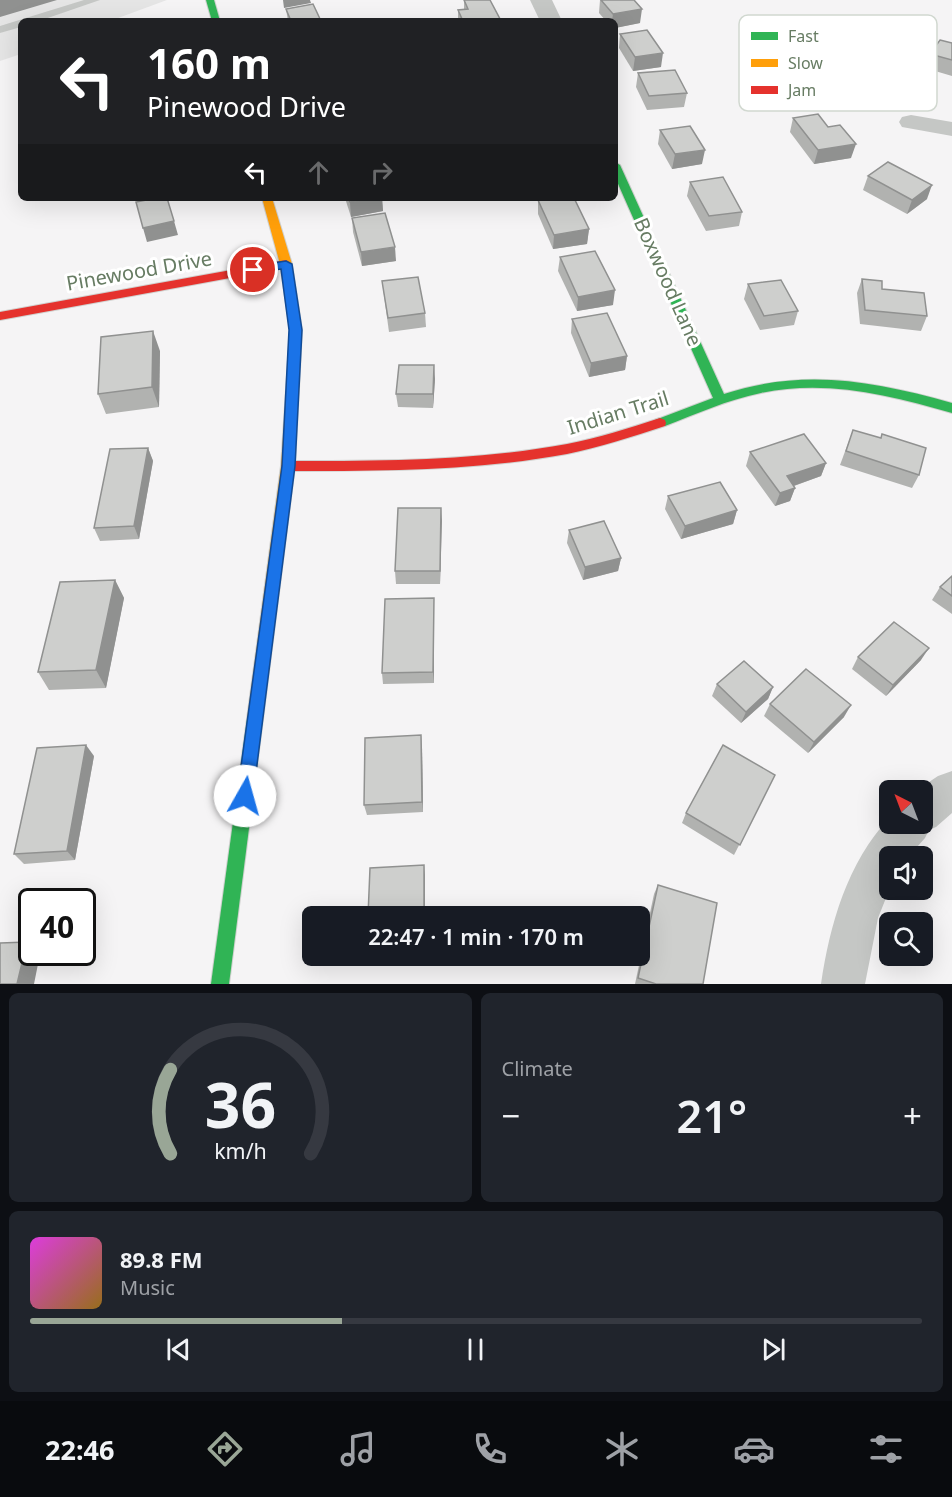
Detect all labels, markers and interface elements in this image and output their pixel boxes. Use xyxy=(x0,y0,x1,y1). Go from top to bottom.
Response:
legend xyxy=(739,15,937,111)
text: Fast xyxy=(788,25,819,47)
text: 160 m xyxy=(147,34,271,91)
icon: left xyxy=(48,42,126,120)
text: Slow xyxy=(788,52,823,74)
text: Jam xyxy=(786,79,816,101)
text: Pinewood Drive xyxy=(147,88,346,125)
icon: left xyxy=(239,156,272,189)
icon: ahead xyxy=(302,156,335,189)
icon: right xyxy=(365,156,398,189)
street label: Boxwood Lane xyxy=(628,213,709,350)
street label: Pinewood Drive xyxy=(64,244,214,297)
pin xyxy=(227,244,278,295)
icon: arrive xyxy=(236,253,269,286)
street label: Indian Trail xyxy=(564,384,672,441)
position arrow xyxy=(213,764,277,828)
north arrow xyxy=(879,780,933,834)
map controls xyxy=(879,780,933,966)
button: sound xyxy=(879,846,933,900)
speed limit sign: 40 xyxy=(18,888,96,966)
button: search xyxy=(879,912,933,966)
text: 22:47 · 1 min · 170 m xyxy=(368,921,584,951)
text: Climate xyxy=(502,1055,573,1082)
text: 36 xyxy=(205,1061,276,1146)
text: 21° xyxy=(676,1085,747,1146)
text: − xyxy=(502,1093,520,1138)
text: + xyxy=(903,1093,922,1138)
text: km/h xyxy=(214,1137,267,1166)
text: 89.8 FM xyxy=(120,1244,202,1274)
text: Music xyxy=(120,1274,175,1301)
icon: previous xyxy=(162,1333,195,1366)
icon: pause xyxy=(459,1333,492,1366)
icon: next xyxy=(757,1333,790,1366)
icon: directions xyxy=(204,1428,246,1470)
icon: music xyxy=(337,1428,379,1470)
icon: phone xyxy=(469,1428,511,1470)
icon: climate xyxy=(601,1428,643,1470)
icon: car xyxy=(733,1428,775,1470)
icon: filters xyxy=(865,1428,907,1470)
text: 22:46 xyxy=(45,1431,114,1468)

